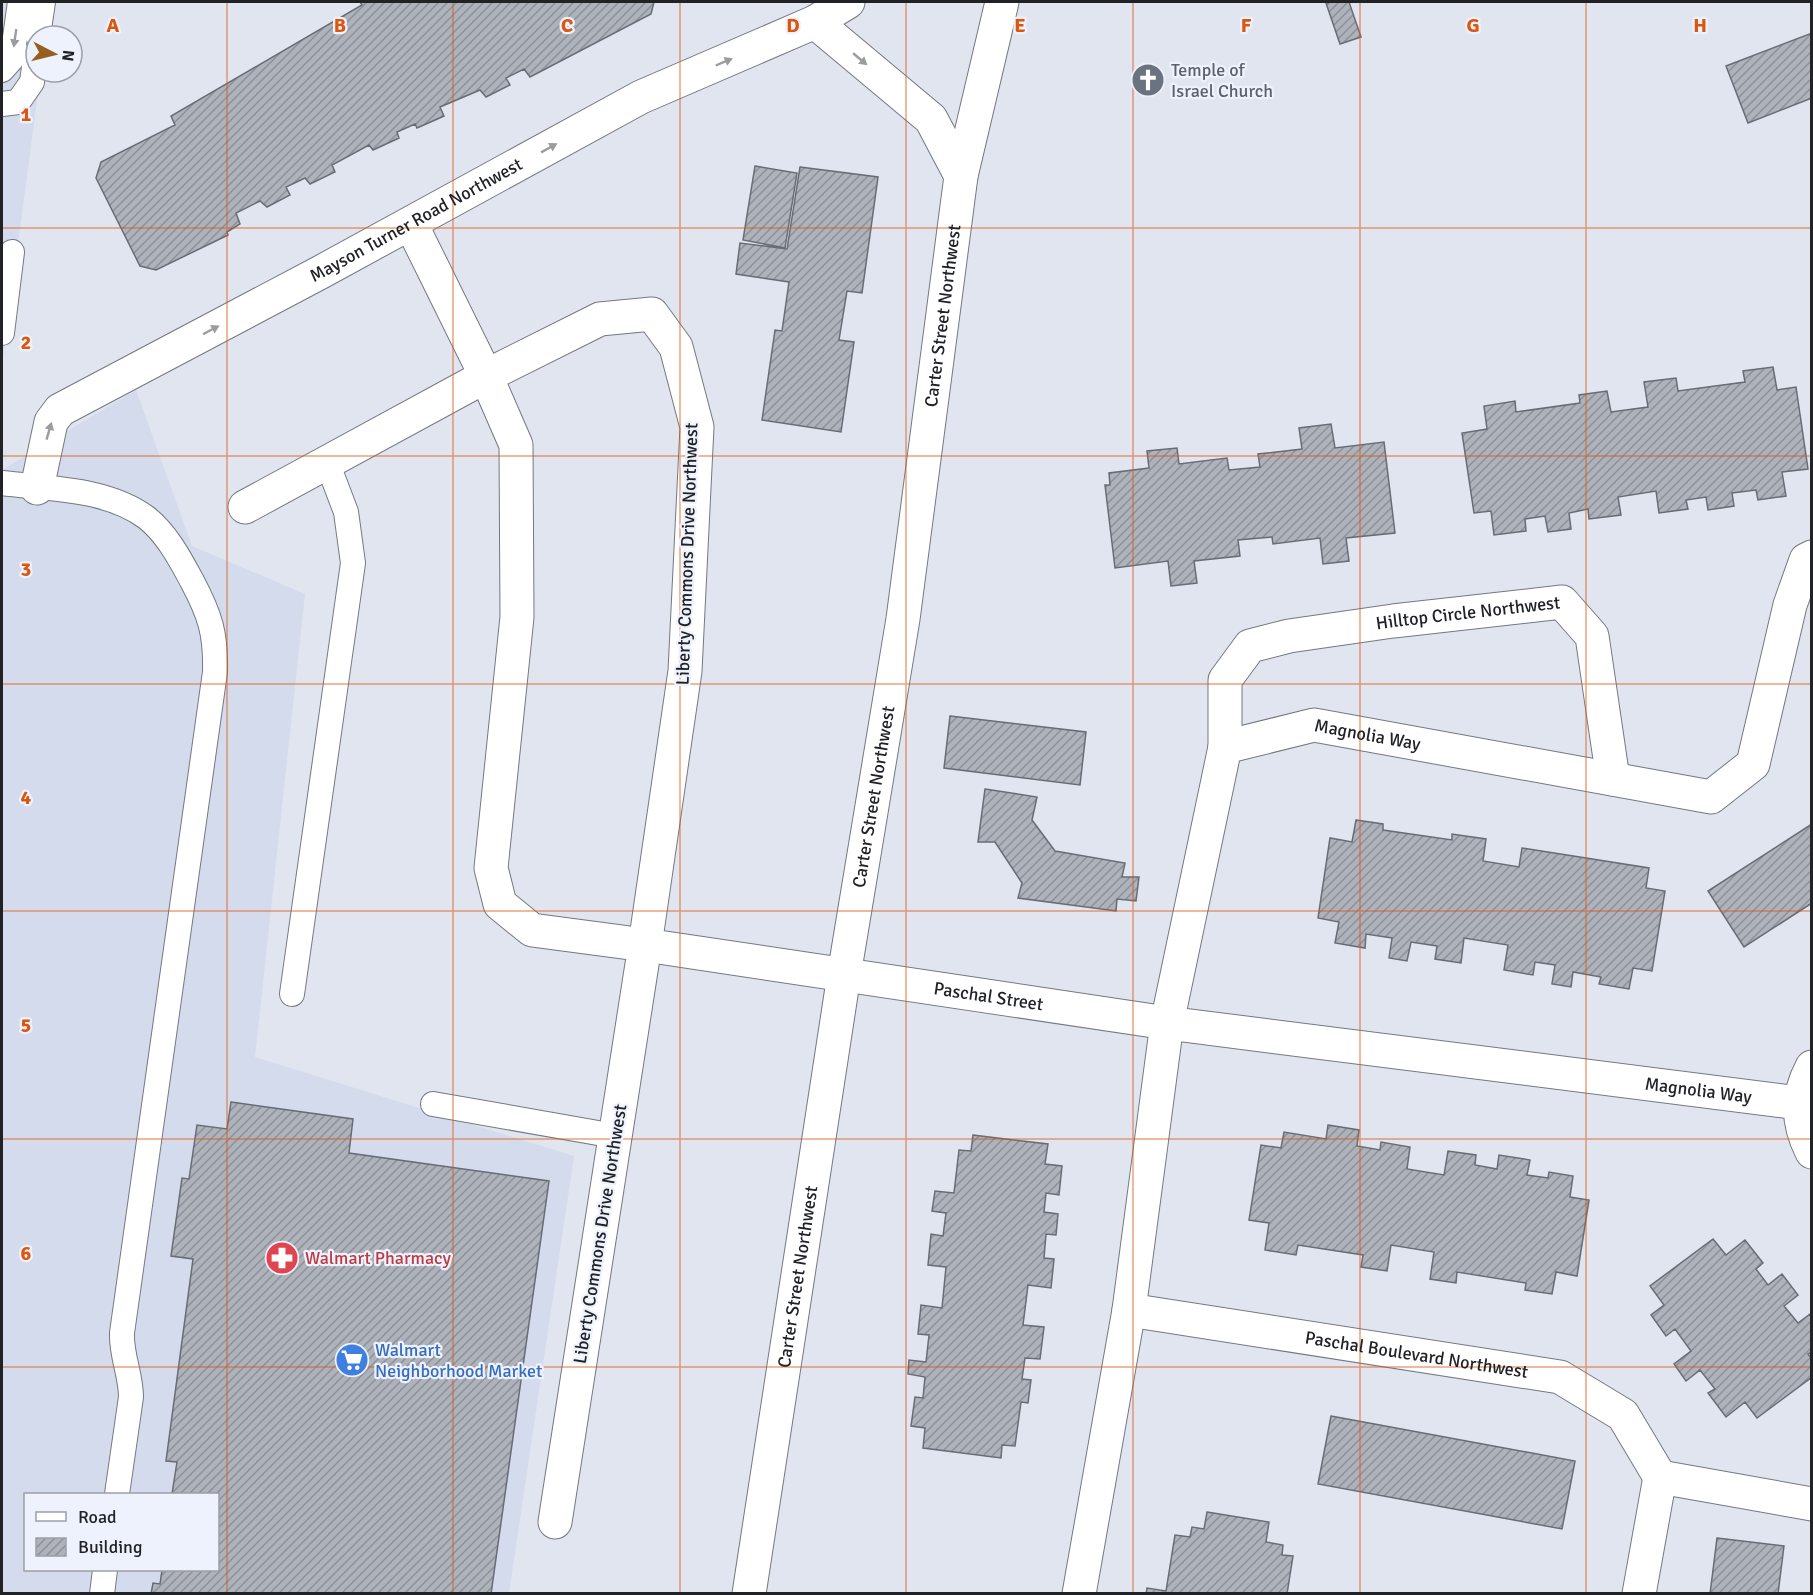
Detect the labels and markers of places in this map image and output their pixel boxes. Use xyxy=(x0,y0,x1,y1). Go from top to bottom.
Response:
place label: Temple of Israel Church xyxy=(1171,59,1273,102)
church icon: Temple of Israel Church xyxy=(1130,62,1166,98)
pharmacy icon: Walmart Pharmacy xyxy=(264,1240,300,1276)
place label: Walmart Pharmacy xyxy=(305,1247,451,1269)
place label: Walmart Neighborhood Market xyxy=(375,1339,542,1382)
supermarket icon: Walmart Neighborhood Market xyxy=(334,1342,370,1378)

